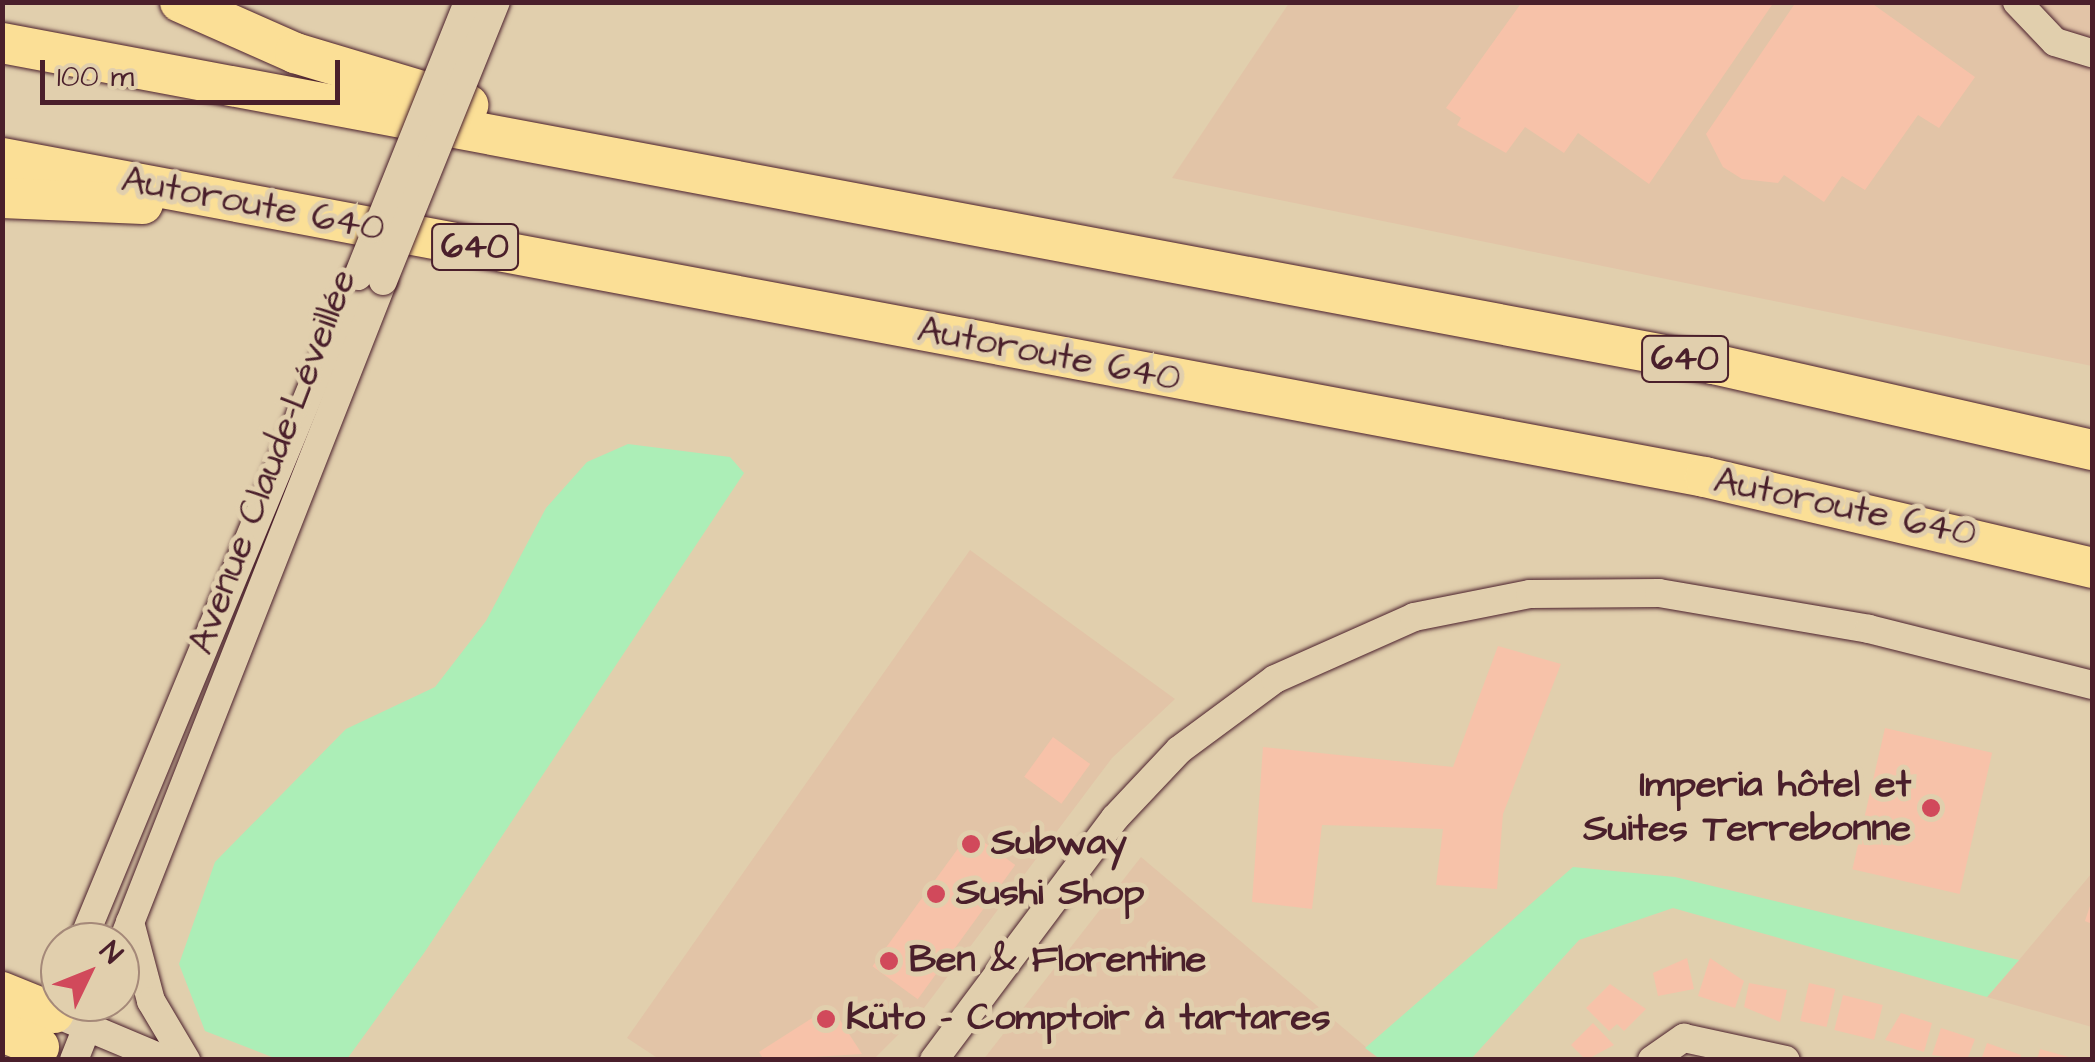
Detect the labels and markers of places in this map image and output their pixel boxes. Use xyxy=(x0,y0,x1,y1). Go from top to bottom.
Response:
place label: Imperia hôtel et Suites Terrebonne xyxy=(1583,763,1911,852)
marker: Imperia hôtel et Suites Terrebonne xyxy=(1920,797,1942,819)
place label: Subway xyxy=(991,821,1127,867)
marker: Subway xyxy=(960,833,982,855)
place label: Sushi Shop xyxy=(956,871,1144,917)
marker: Sushi Shop xyxy=(925,883,947,905)
place label: Ben & Florentine xyxy=(909,938,1206,984)
marker: Ben & Florentine xyxy=(878,950,900,972)
place label: Küto - Comptoir à tartares xyxy=(846,996,1330,1042)
marker: Küto - Comptoir à tartares xyxy=(815,1008,837,1030)

